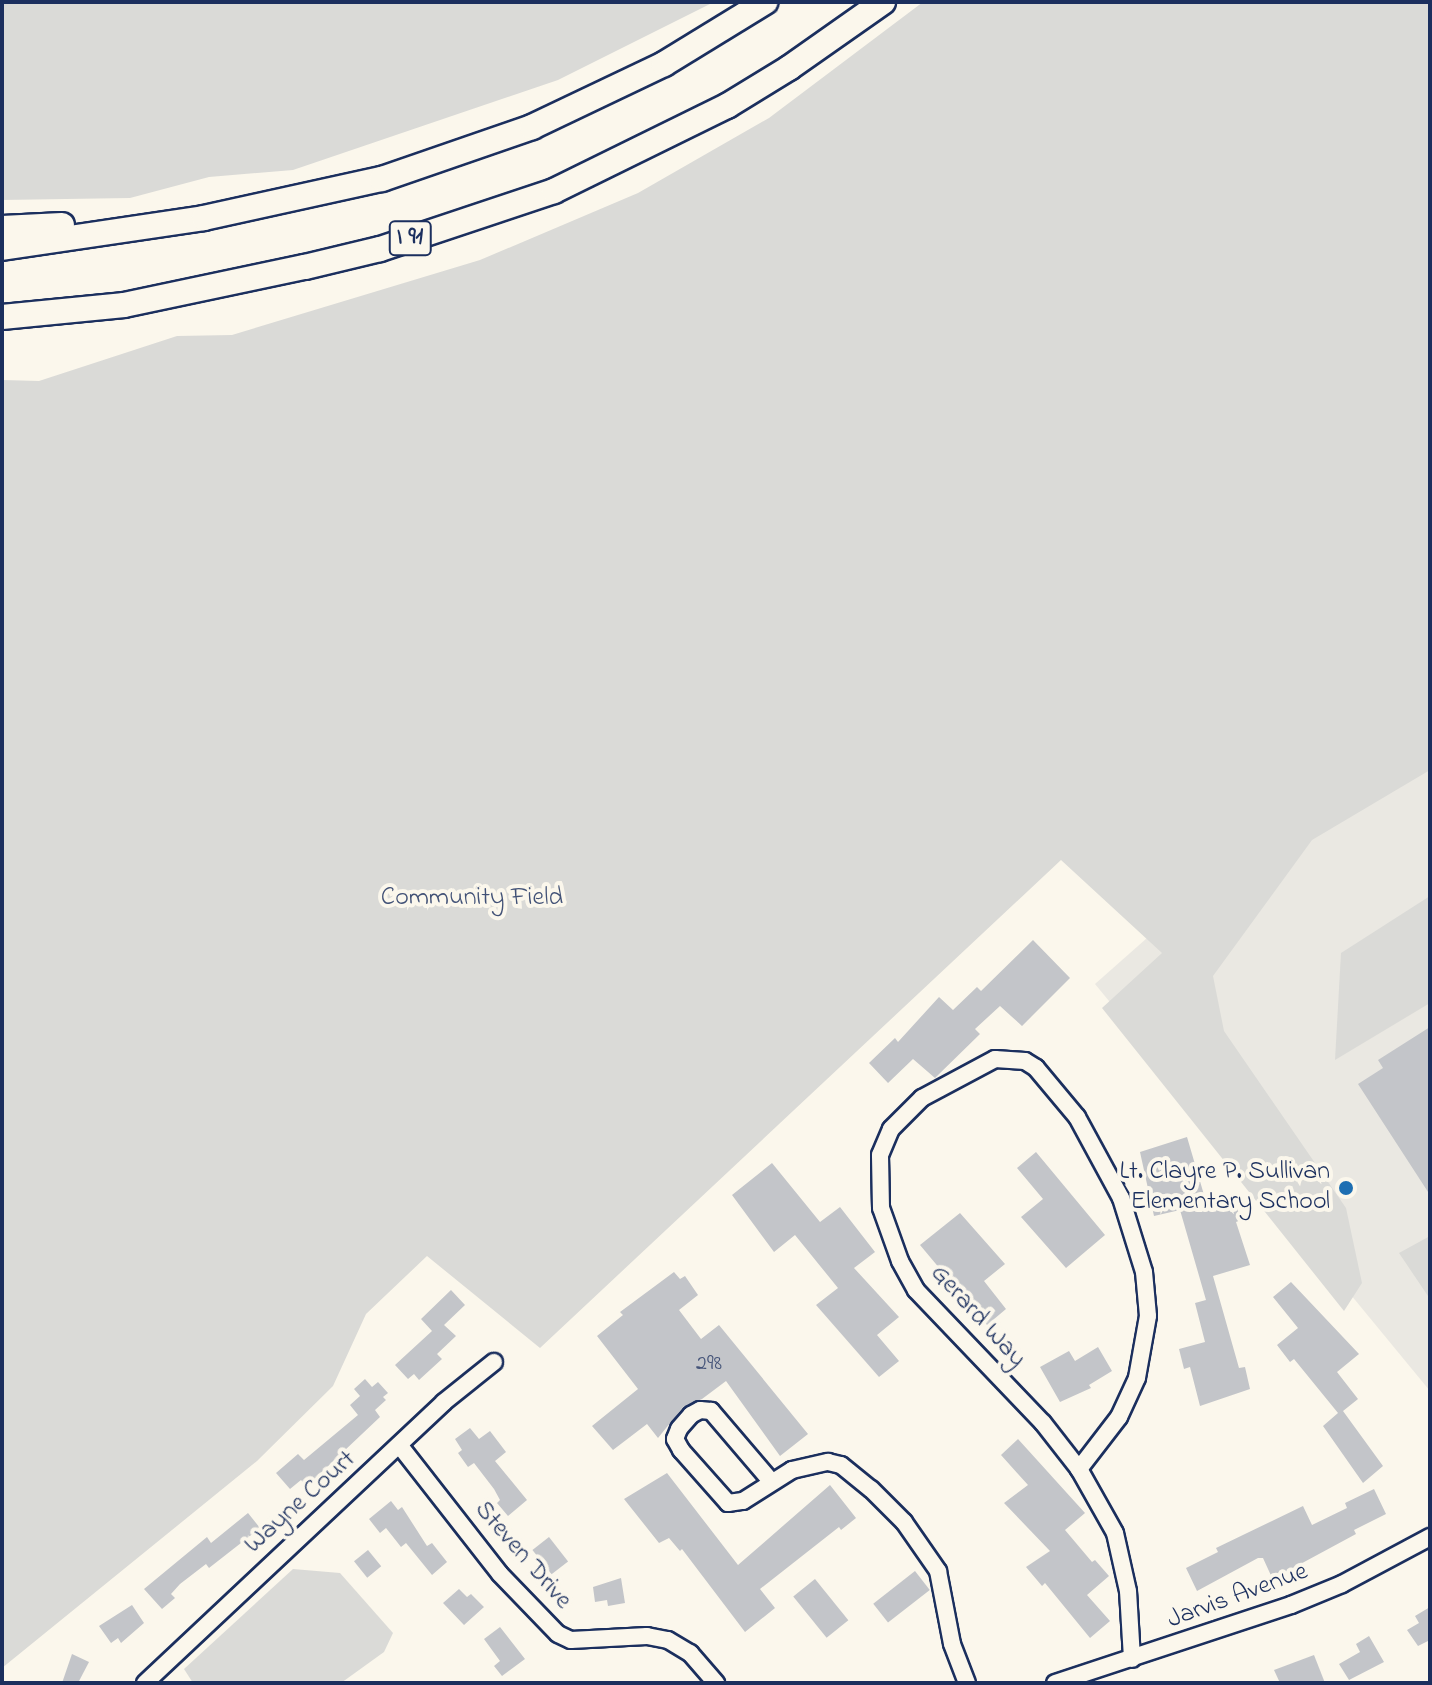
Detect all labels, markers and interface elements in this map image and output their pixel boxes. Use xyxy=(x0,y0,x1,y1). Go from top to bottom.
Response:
road number: I 91 xyxy=(388,218,432,258)
park label: Community Field xyxy=(381,883,563,915)
place label: Lt. Clayre P. Sullivan Elementary School xyxy=(1119,1157,1330,1218)
marker: Lt. Clayre P. Sullivan Elementary School xyxy=(1337,1179,1355,1197)
street label: Gerard Way xyxy=(923,1259,1031,1375)
house number: 298 xyxy=(696,1352,722,1378)
street label: Wayne Court xyxy=(239,1445,363,1561)
street label: Steven Drive xyxy=(467,1496,577,1616)
street label: Jarvis Avenue xyxy=(1164,1557,1312,1637)

